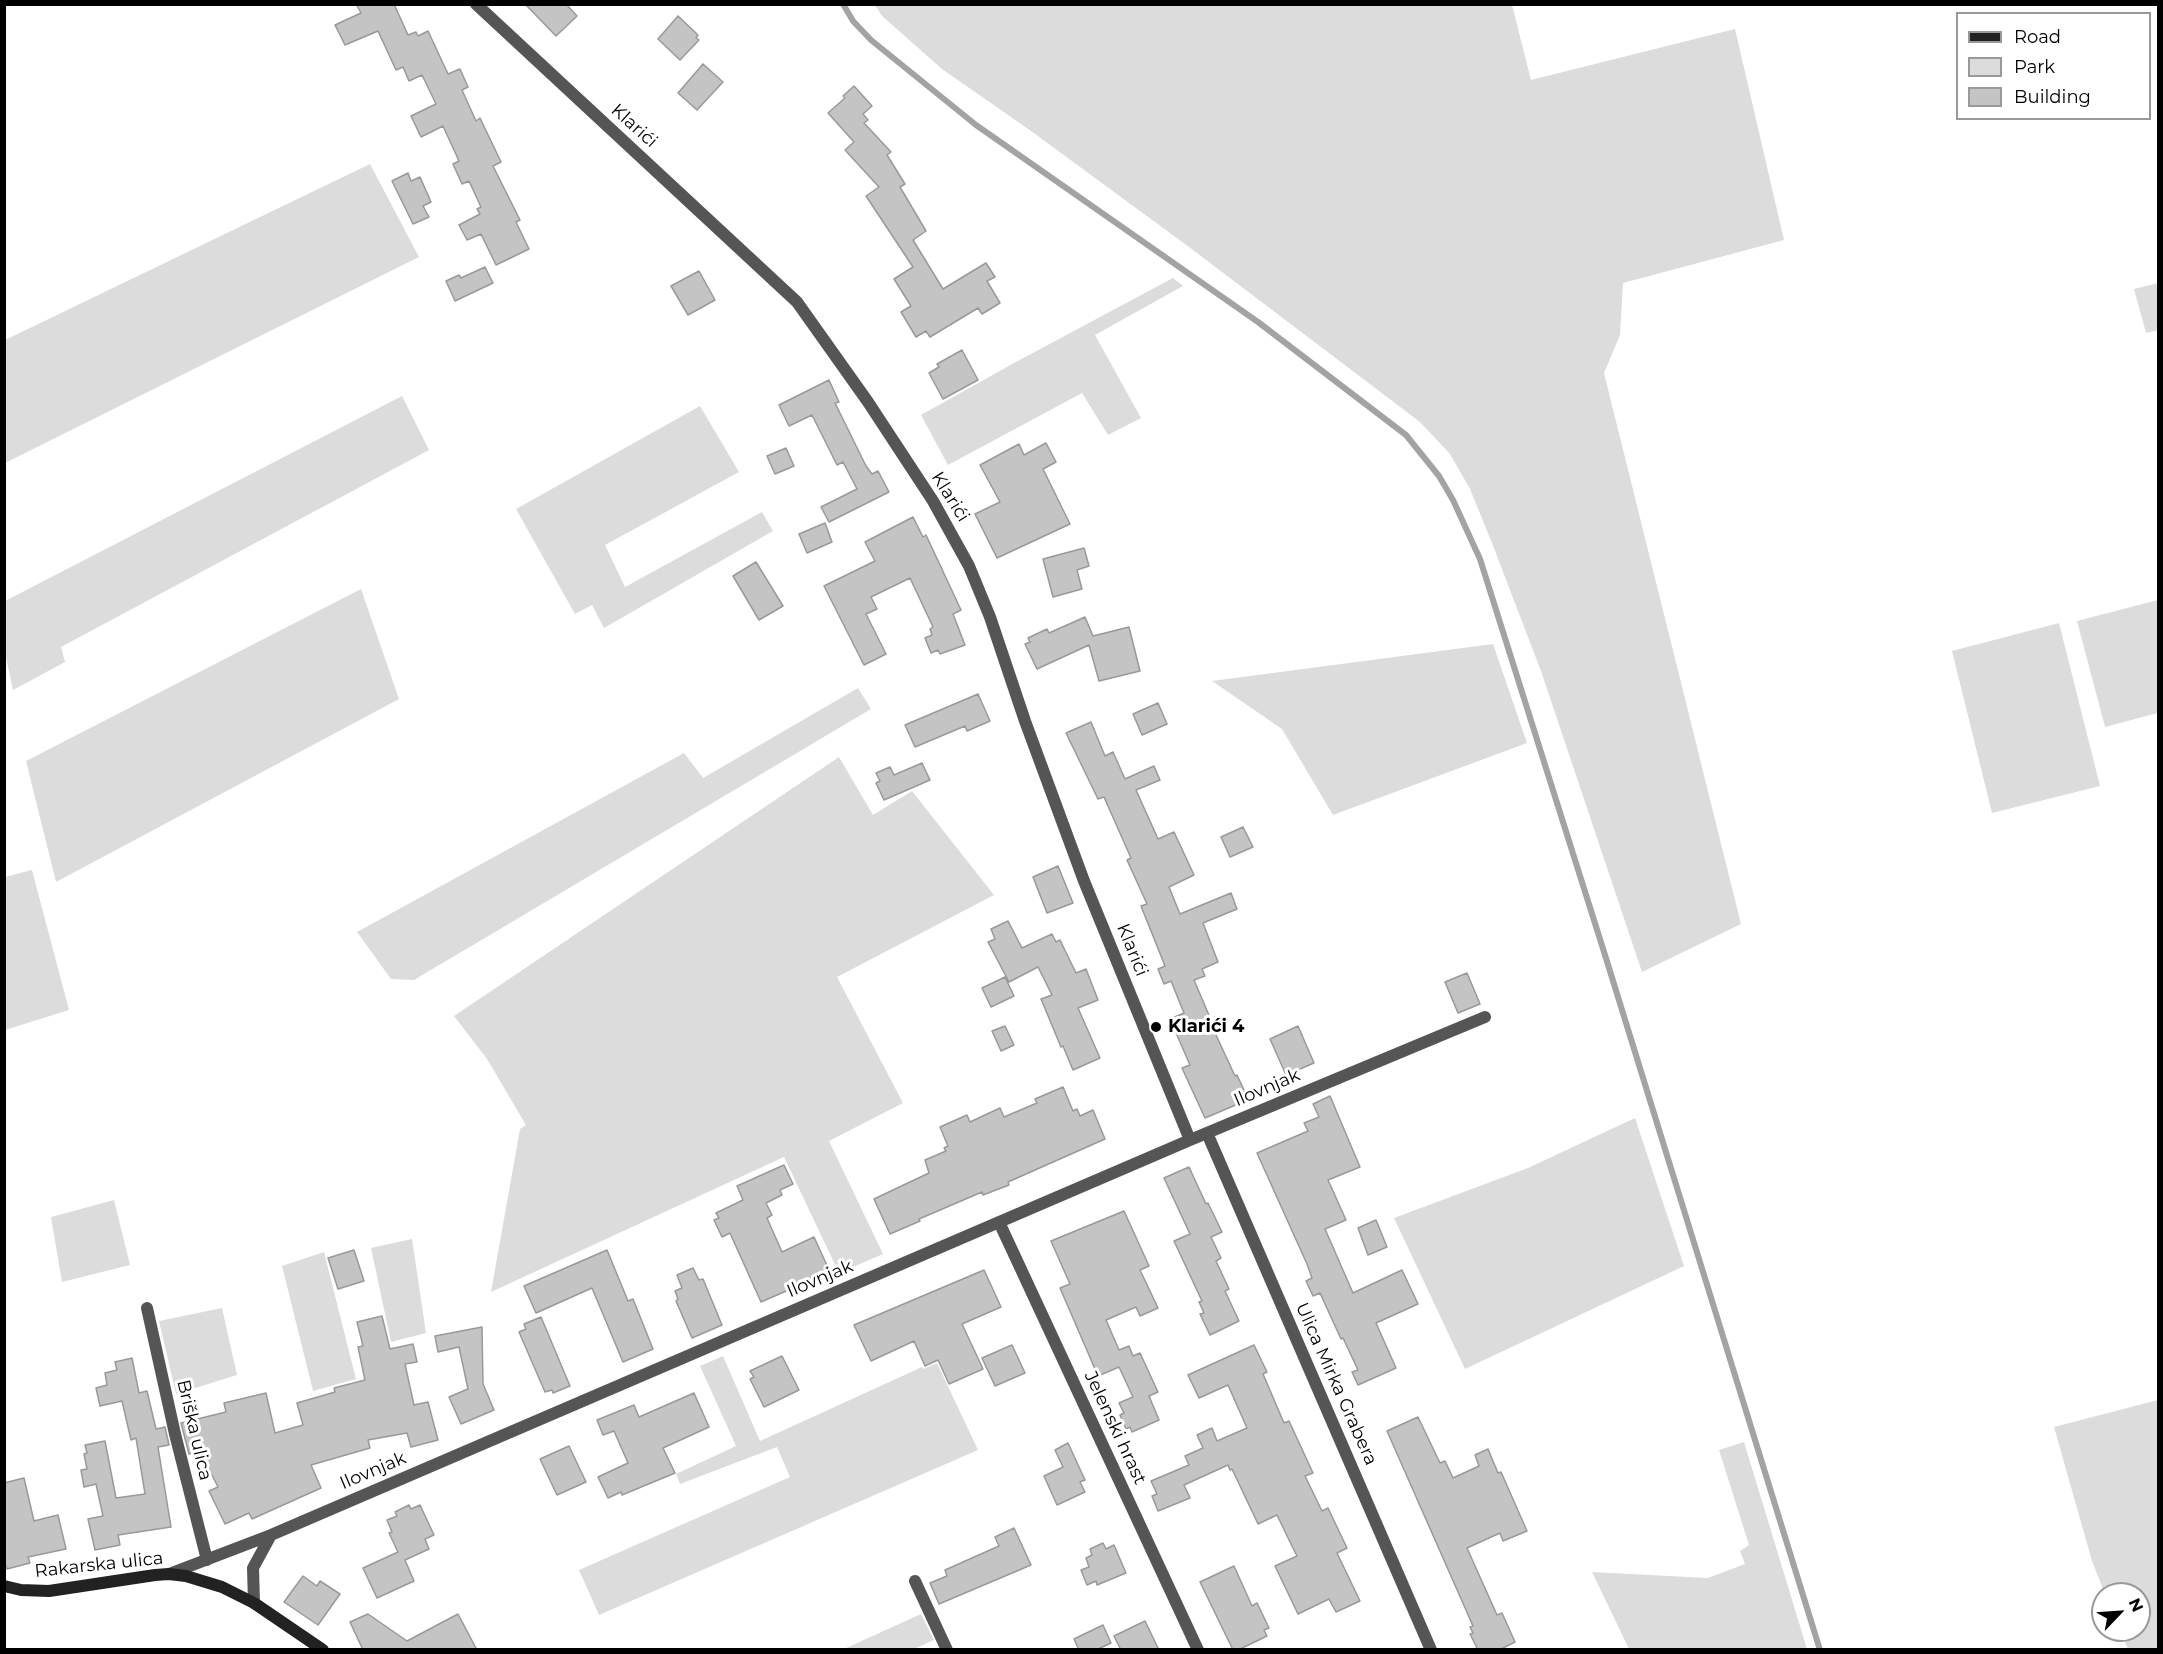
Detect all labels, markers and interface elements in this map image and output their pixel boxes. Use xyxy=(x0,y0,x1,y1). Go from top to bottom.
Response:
legend xyxy=(1956,12,2151,120)
text: Road xyxy=(2014,26,2061,48)
text: Park xyxy=(2014,56,2055,78)
text: Building xyxy=(2014,86,2091,108)
street label: Klarići xyxy=(606,100,662,152)
street label: Klarići xyxy=(926,468,974,526)
street label: Klarići xyxy=(1112,920,1152,980)
place label: Klarići 4 xyxy=(1168,1016,1244,1038)
marker: Klarići 4 xyxy=(1149,1020,1163,1034)
street label: Ilovnjak xyxy=(1231,1064,1303,1112)
street label: Ilovnjak xyxy=(784,1255,856,1303)
street label: Ulica Mirka Grabera xyxy=(1290,1299,1382,1469)
street label: Jelenski hrast xyxy=(1079,1368,1151,1488)
street label: Briška ulica xyxy=(172,1378,216,1482)
street label: Ilovnjak xyxy=(337,1447,409,1495)
street label: Rakarska ulica xyxy=(34,1548,164,1582)
north arrow xyxy=(2091,1582,2151,1642)
text: N xyxy=(2125,1595,2147,1615)

